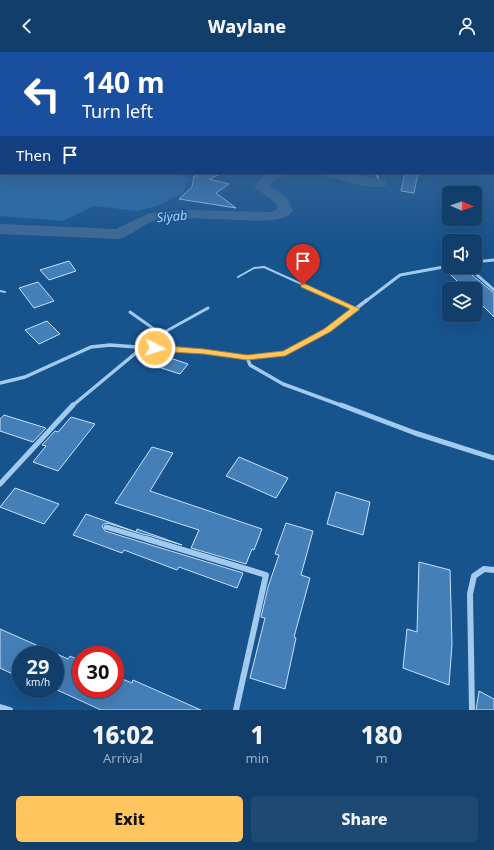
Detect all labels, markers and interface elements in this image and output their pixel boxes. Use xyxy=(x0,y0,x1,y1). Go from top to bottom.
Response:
text: Waylane xyxy=(208,14,286,38)
icon: back xyxy=(16,15,38,37)
icon: person xyxy=(456,15,478,37)
text: 140 m xyxy=(82,63,165,101)
icon: left xyxy=(16,68,68,120)
text: Turn left xyxy=(82,99,153,123)
icon: arrive xyxy=(59,144,81,166)
text: Then xyxy=(16,145,51,165)
north arrow xyxy=(442,186,482,226)
map controls xyxy=(442,186,482,322)
water label: Siyab xyxy=(156,206,188,226)
button: sound xyxy=(442,234,482,274)
pin xyxy=(286,244,320,285)
icon: arrive xyxy=(292,250,314,272)
button: layers xyxy=(442,282,482,322)
position arrow xyxy=(134,327,176,369)
speed limit sign: 30 xyxy=(72,646,124,698)
text: 29 xyxy=(27,653,49,680)
text: km/h xyxy=(26,675,50,689)
text: 16:02 xyxy=(92,718,154,751)
text: 1 xyxy=(250,718,264,751)
text: 180 xyxy=(361,718,402,751)
text: Arrival xyxy=(103,749,143,767)
text: min xyxy=(246,749,269,767)
text: m xyxy=(375,749,388,767)
button: Exit xyxy=(16,796,243,842)
button: Share xyxy=(251,796,478,842)

